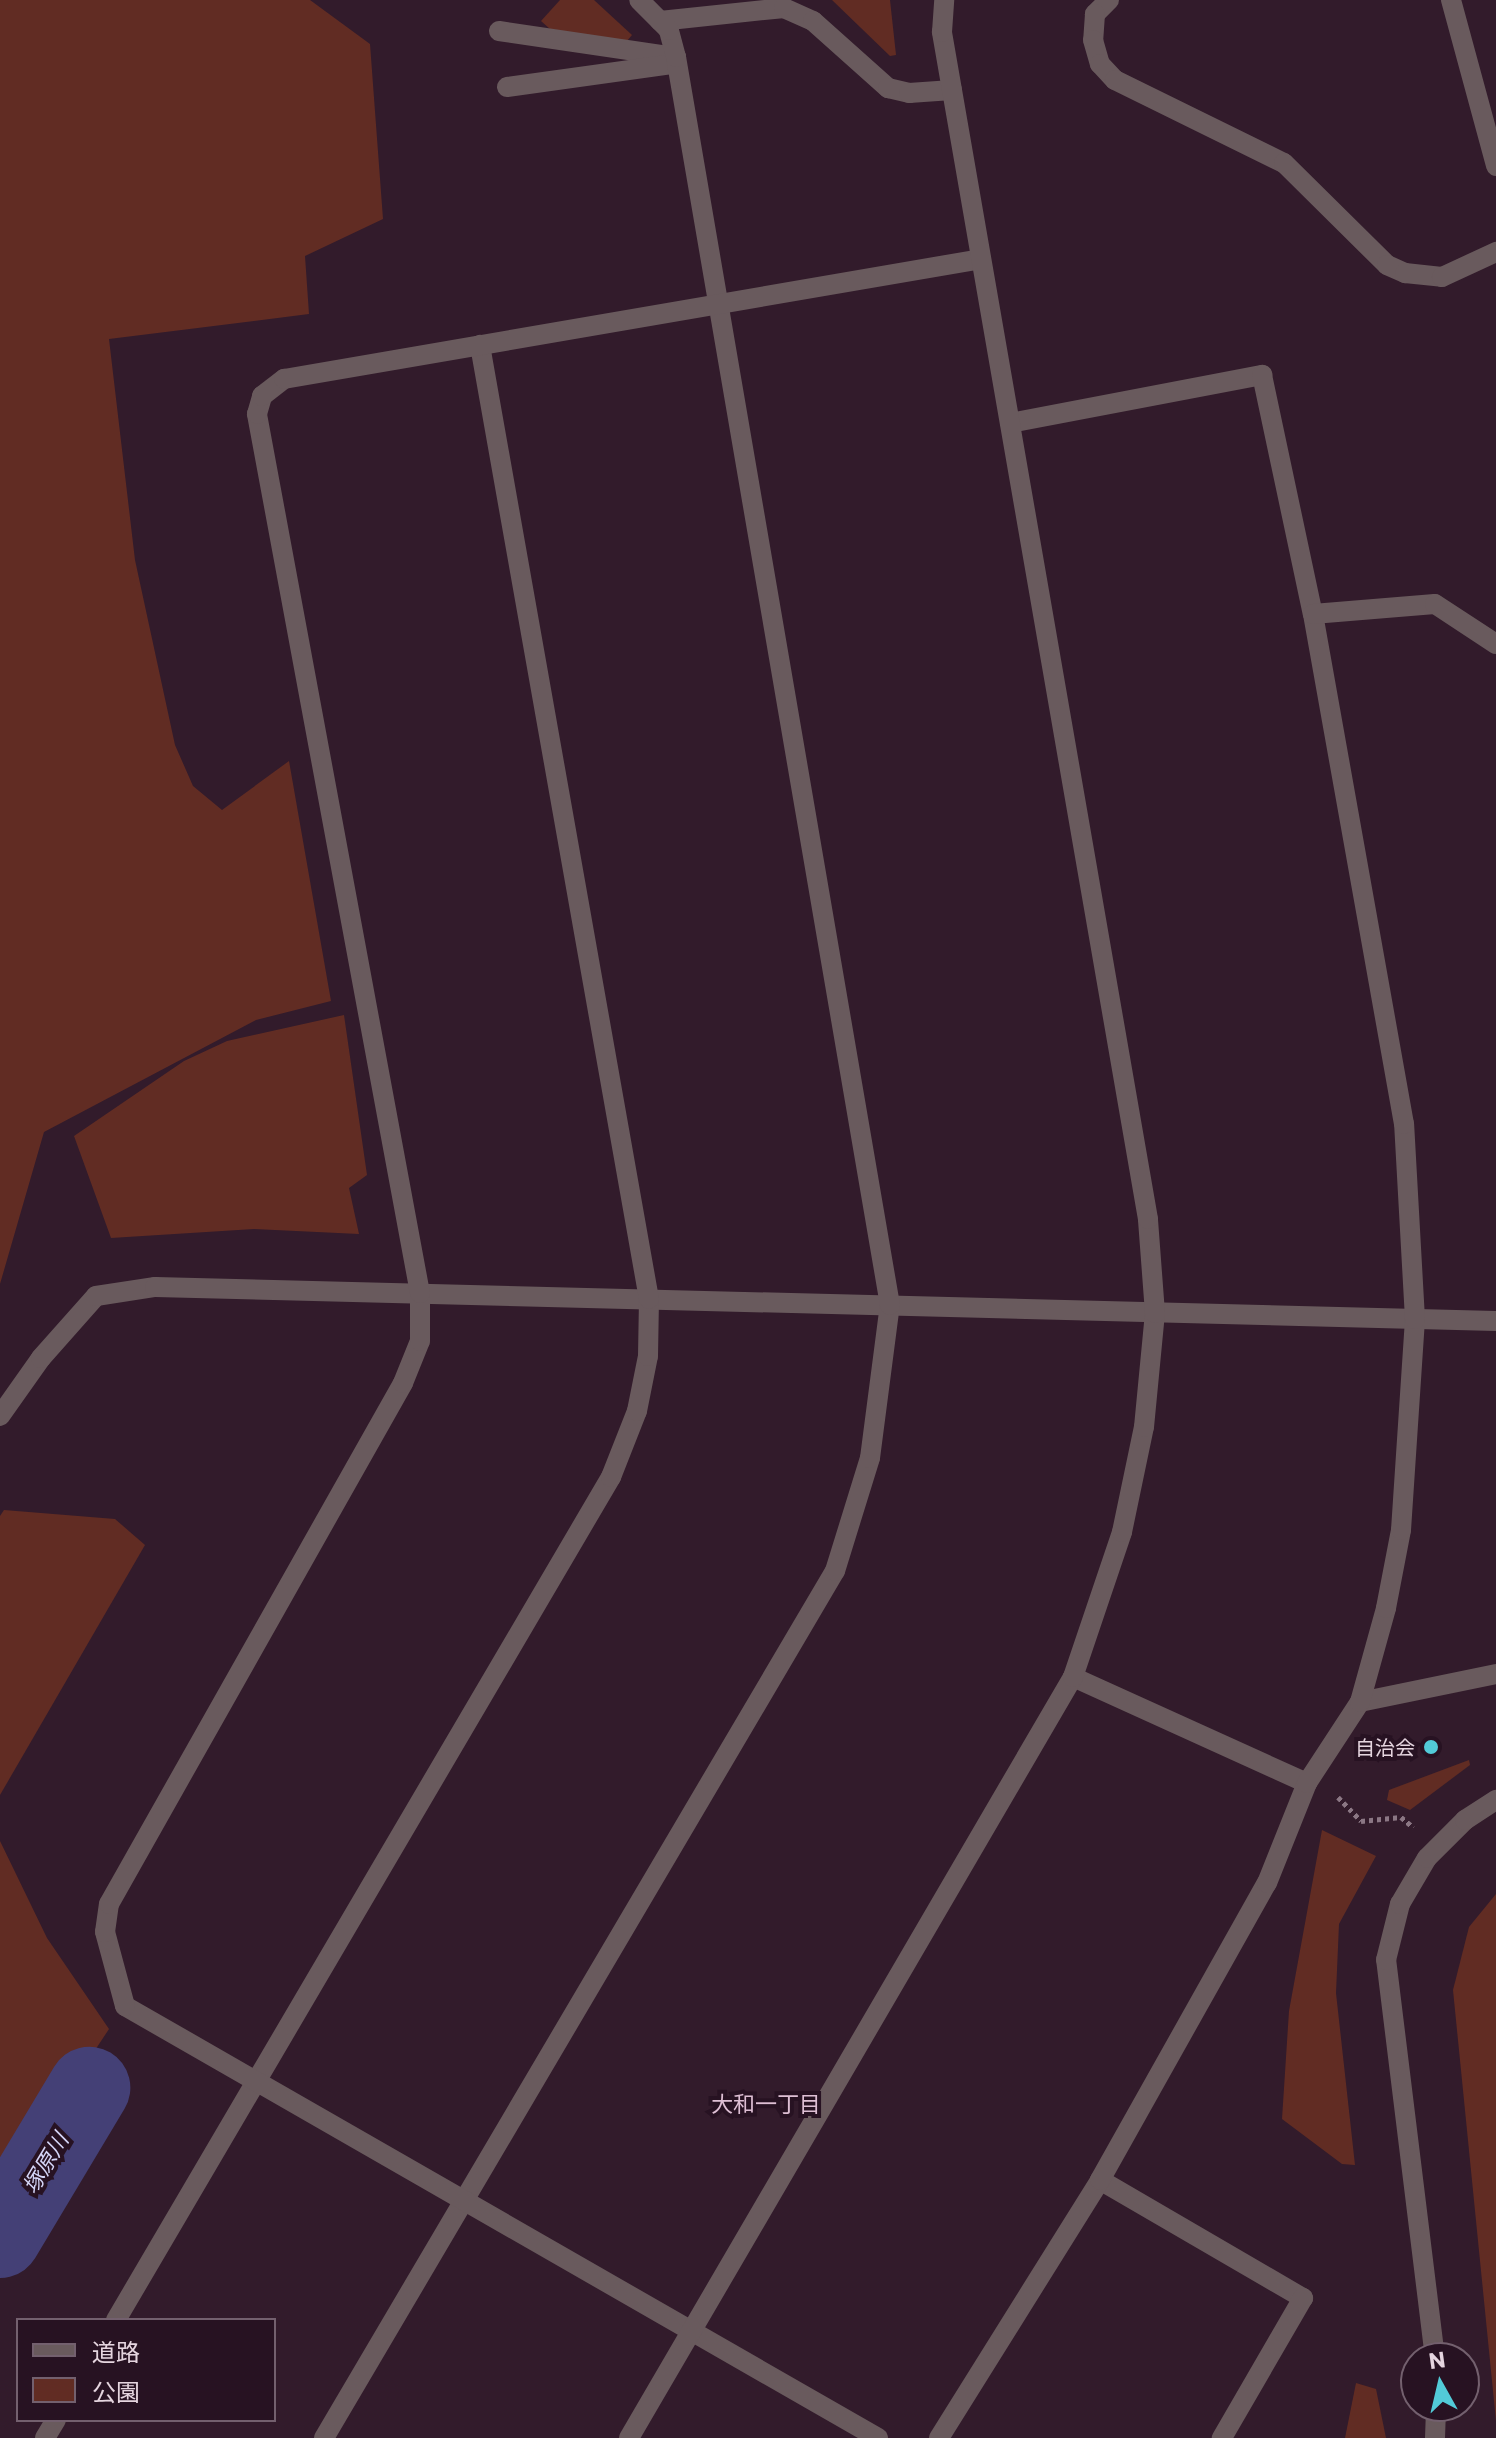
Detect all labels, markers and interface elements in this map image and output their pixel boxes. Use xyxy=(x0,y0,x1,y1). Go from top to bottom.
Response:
place label: 自治会 xyxy=(1355,1735,1415,1759)
marker: 自治会 xyxy=(1422,1738,1440,1756)
district label: 大和一丁目 xyxy=(711,2091,821,2117)
water label: 塚原川 xyxy=(17,2128,73,2198)
legend xyxy=(16,2318,276,2422)
text: 道路 xyxy=(92,2337,140,2366)
north arrow xyxy=(1400,2342,1480,2422)
text: N xyxy=(1427,2345,1447,2374)
text: 公園 xyxy=(92,2377,140,2406)

